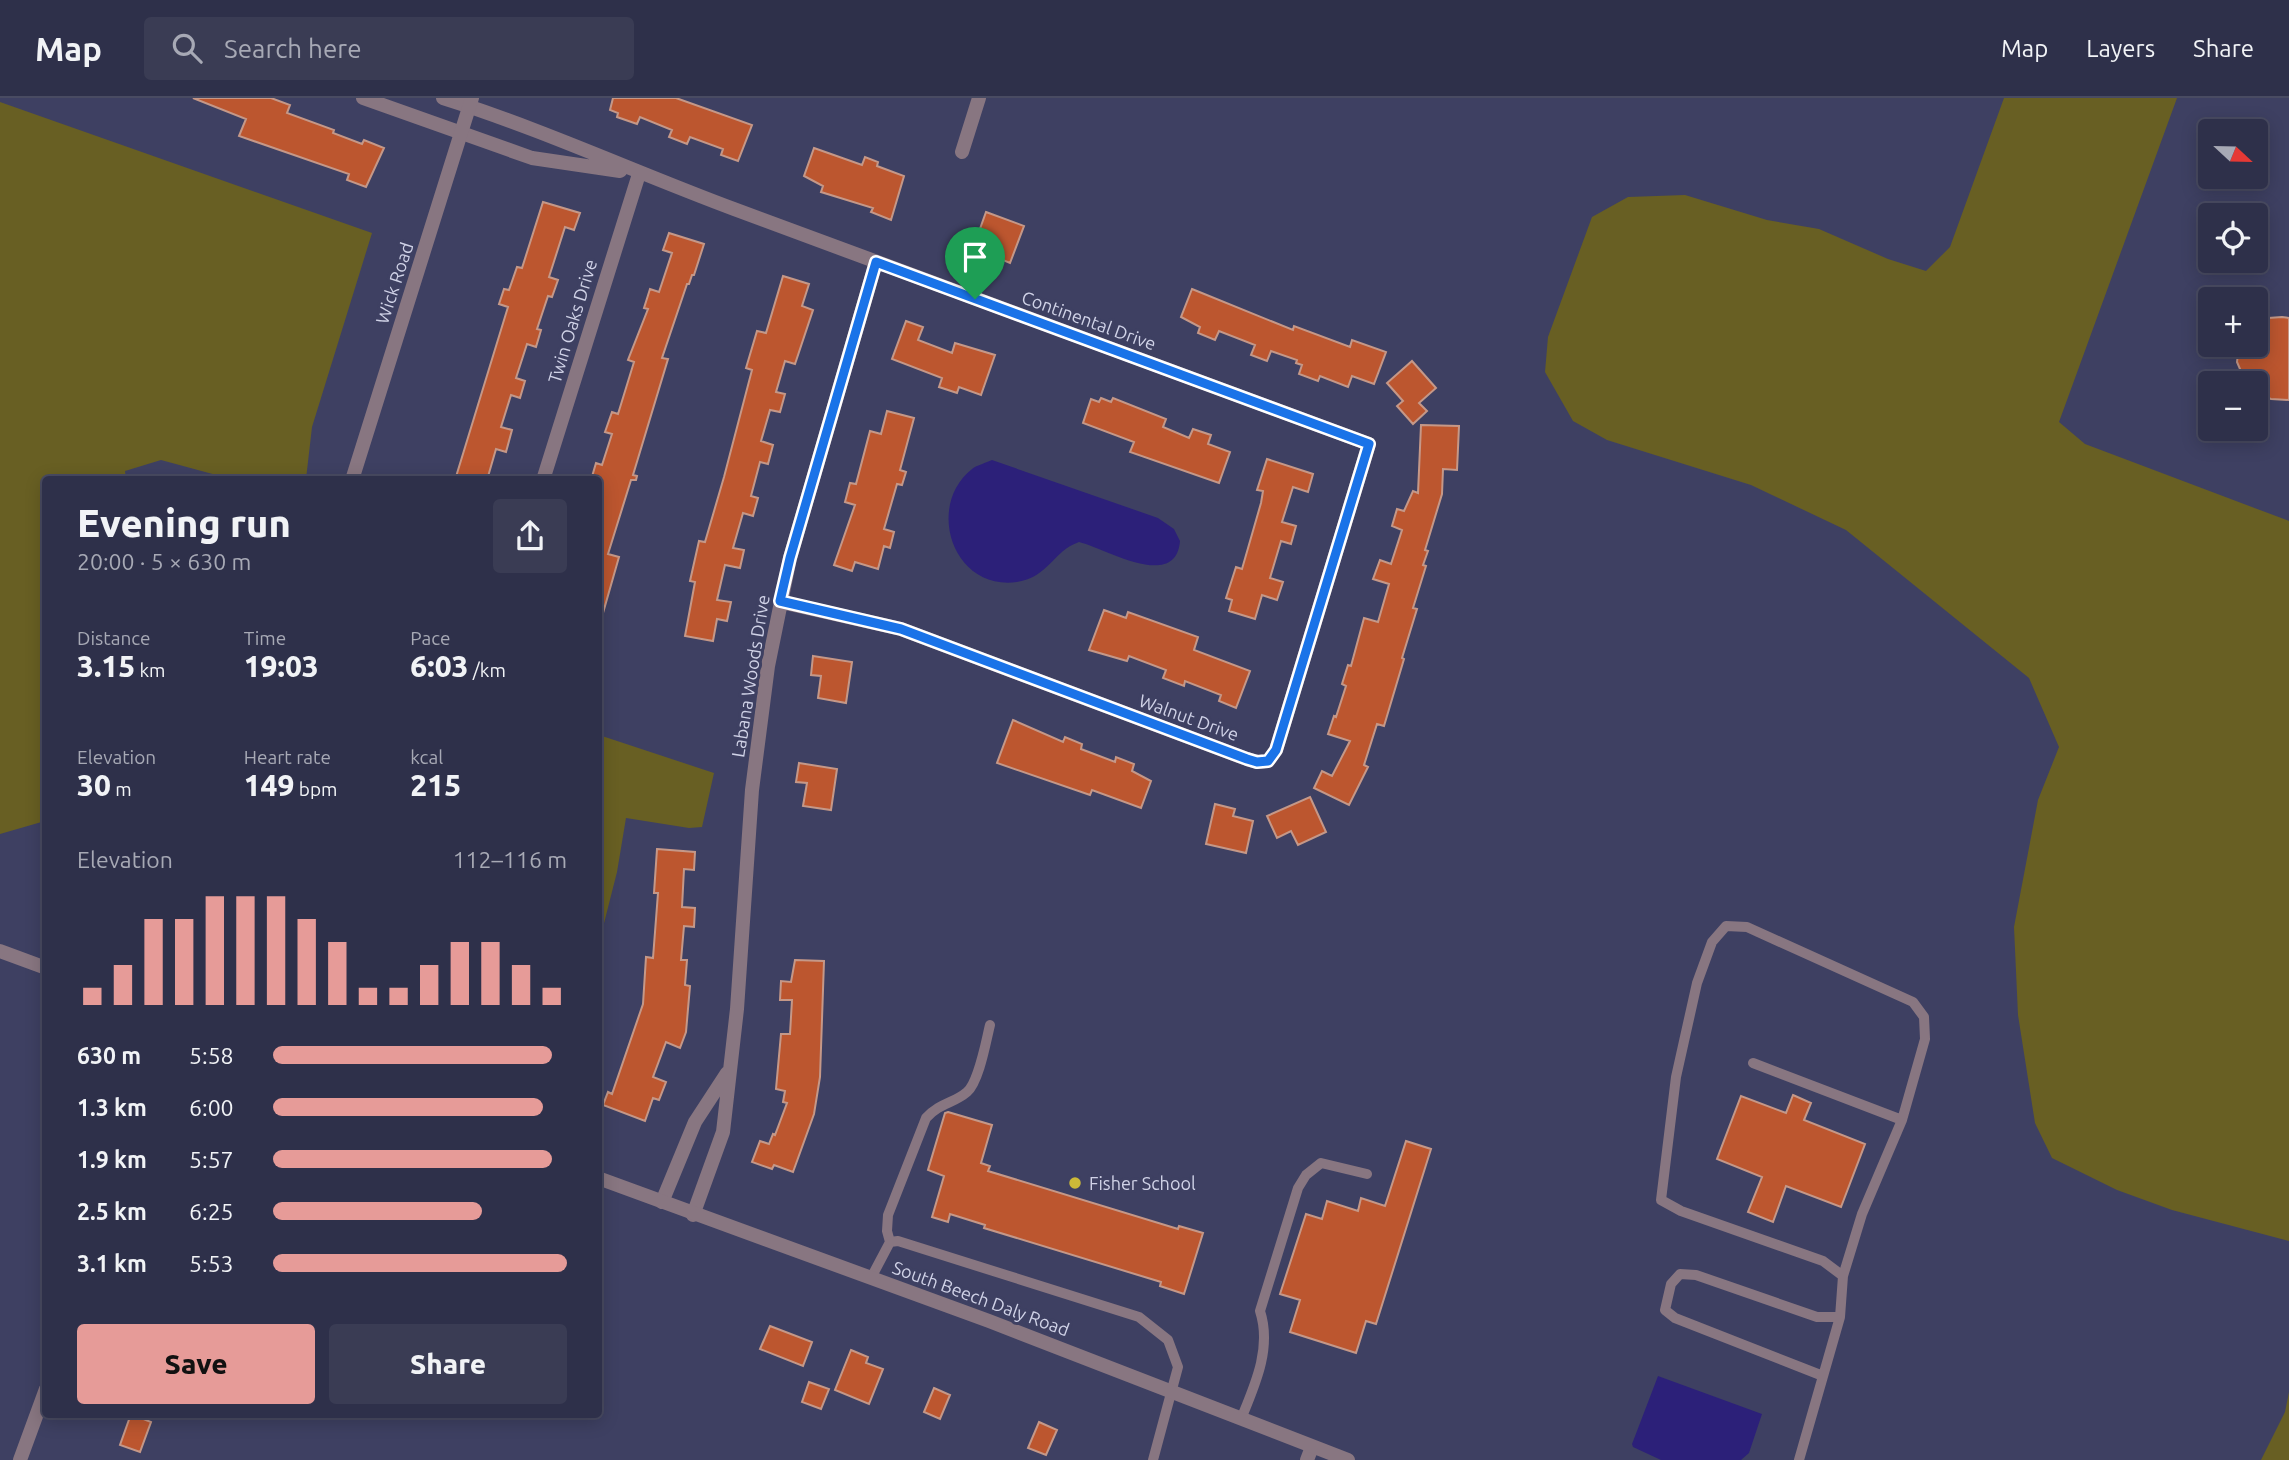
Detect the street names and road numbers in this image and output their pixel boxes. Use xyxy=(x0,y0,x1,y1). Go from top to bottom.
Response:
street label: Wick Road xyxy=(371,240,417,326)
street label: Twin Oaks Drive xyxy=(544,257,600,385)
street label: Continental Drive xyxy=(1019,286,1159,354)
street label: Labana Woods Drive xyxy=(727,593,773,759)
street label: Walnut Drive xyxy=(1136,690,1242,744)
street label: South Beech Daly Road xyxy=(890,1257,1072,1339)

